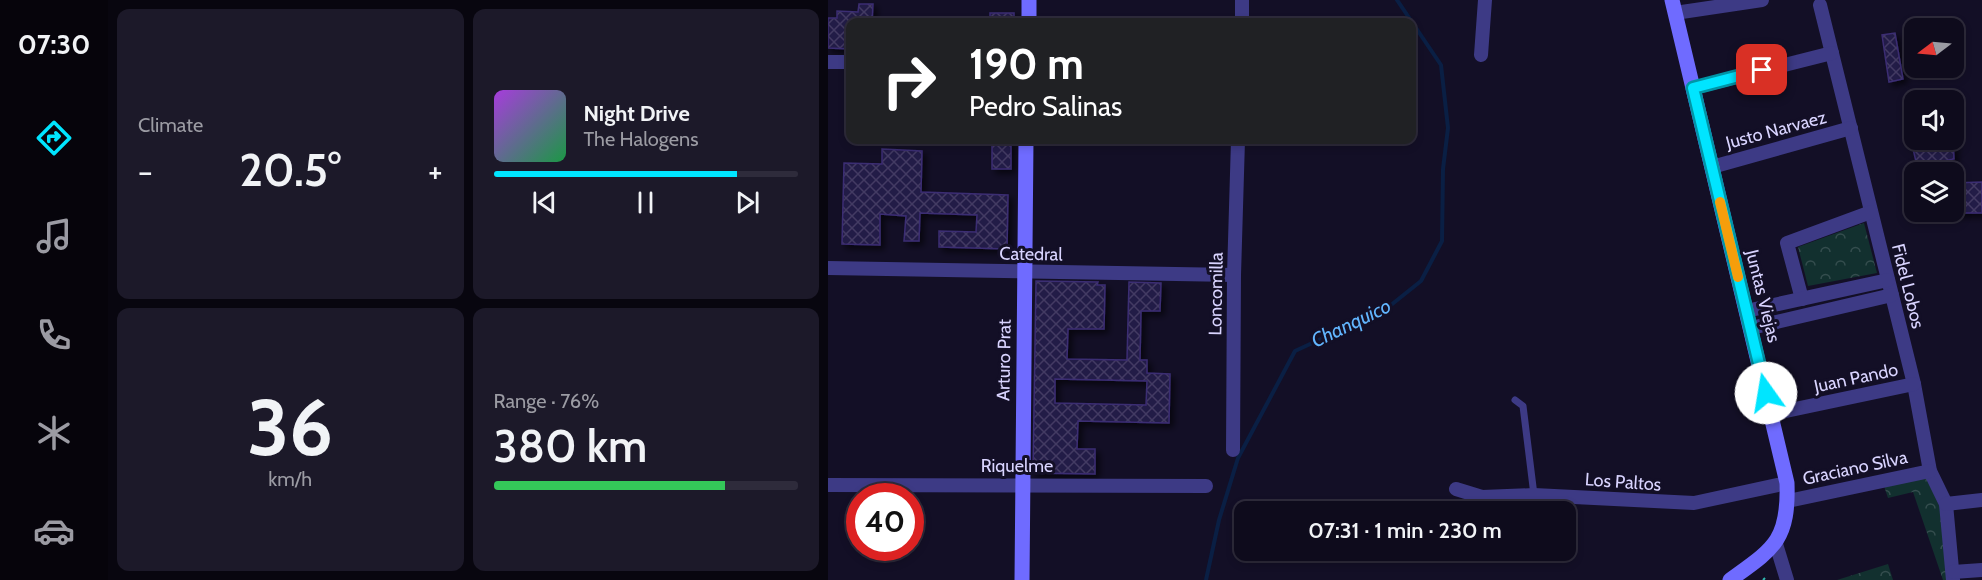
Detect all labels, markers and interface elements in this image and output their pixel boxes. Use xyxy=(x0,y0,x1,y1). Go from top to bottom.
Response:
north arrow xyxy=(1904,18,1964,78)
map controls xyxy=(1904,18,1964,222)
text: 07:30 xyxy=(18,28,90,61)
text: 190 m xyxy=(969,38,1084,90)
icon: right xyxy=(870,42,948,120)
pin xyxy=(1736,44,1787,95)
icon: arrive xyxy=(1745,53,1778,86)
text: Pedro Salinas xyxy=(969,90,1122,123)
button: sound xyxy=(1904,90,1964,150)
text: Night Drive xyxy=(584,100,690,127)
street label: Justo Narvaez xyxy=(1722,106,1829,154)
text: Climate xyxy=(138,113,203,137)
icon: directions xyxy=(33,117,75,159)
text: The Halogens xyxy=(584,127,698,151)
text: 20.5° xyxy=(239,143,341,197)
text: − xyxy=(138,151,153,191)
text: + xyxy=(428,151,443,191)
button: layers xyxy=(1904,162,1964,222)
icon: previous xyxy=(528,186,561,219)
icon: pause xyxy=(629,186,662,219)
icon: next xyxy=(731,186,764,219)
icon: music xyxy=(33,215,75,257)
street label: Fidel Lobos xyxy=(1887,241,1929,331)
street label: Catedral xyxy=(999,242,1064,266)
street label: Juntas Viejas xyxy=(1741,246,1785,345)
street label: Loncomilla xyxy=(1204,252,1228,336)
water label: Chanquico xyxy=(1307,293,1395,353)
icon: phone xyxy=(33,314,75,356)
street label: Arturo Prat xyxy=(992,319,1016,401)
street label: Juan Pando xyxy=(1811,358,1900,398)
position arrow xyxy=(1734,361,1798,425)
text: 36 xyxy=(247,380,333,475)
text: Range · 76% xyxy=(494,389,599,413)
icon: climate xyxy=(33,412,75,454)
text: 380 km xyxy=(494,419,647,473)
street label: Graciano Silva xyxy=(1801,446,1910,490)
street label: Riquelme xyxy=(981,455,1053,477)
text: km/h xyxy=(268,467,312,491)
street label: Los Paltos xyxy=(1584,468,1662,496)
speed limit sign: 40 xyxy=(846,483,924,561)
icon: car xyxy=(33,510,75,552)
text: 07:31 · 1 min · 230 m xyxy=(1308,517,1502,544)

